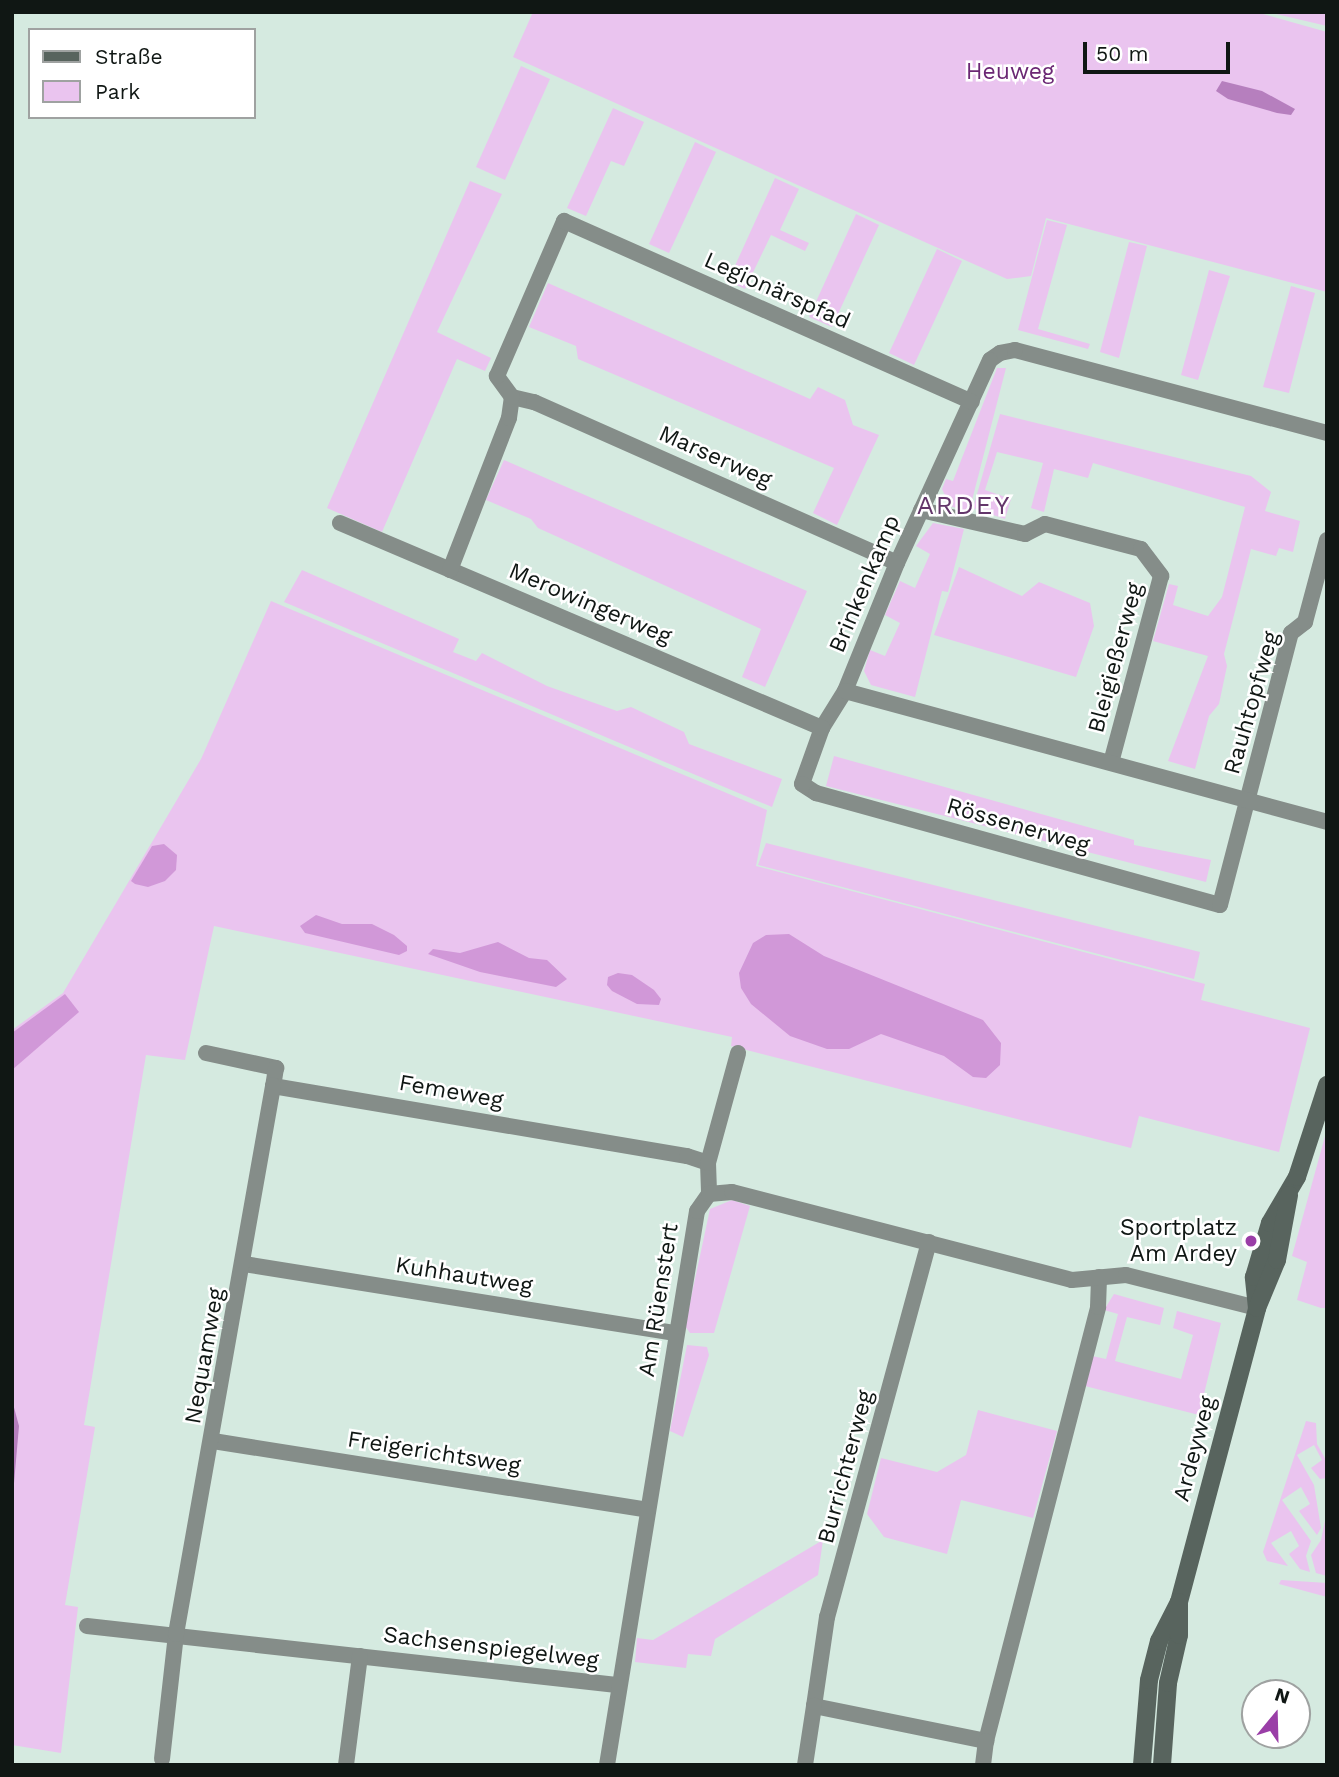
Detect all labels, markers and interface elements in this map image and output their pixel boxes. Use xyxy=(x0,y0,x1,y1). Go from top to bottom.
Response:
legend xyxy=(28,28,256,119)
scale bar xyxy=(1087,28,1234,72)
text: 50 m xyxy=(1096,41,1148,66)
text: Straße xyxy=(95,44,163,69)
park label: Heuweg xyxy=(966,58,1054,86)
text: Park xyxy=(95,79,140,104)
street label: Legionärspfad xyxy=(700,246,854,336)
street label: Marserweg xyxy=(654,420,776,494)
district label: ARDEY xyxy=(917,490,1011,522)
street label: Brinkenkamp xyxy=(824,511,906,657)
street label: Merowingerweg xyxy=(505,557,675,651)
street label: Bleigießerweg xyxy=(1083,580,1149,736)
street label: Rauhtopfweg xyxy=(1218,628,1286,778)
street label: Rössenerweg xyxy=(943,792,1093,860)
street label: Femeweg xyxy=(397,1069,505,1115)
place label: Sportplatz Am Ardey xyxy=(1120,1214,1237,1268)
street label: Am Rüenstert xyxy=(633,1221,685,1379)
marker: Sportplatz Am Ardey xyxy=(1243,1233,1259,1249)
street label: Kuhhautweg xyxy=(393,1252,535,1300)
street label: Nequamweg xyxy=(179,1286,231,1426)
street label: Burrichterweg xyxy=(812,1387,880,1547)
street label: Ardeyweg xyxy=(1168,1393,1222,1505)
street label: Freigerichtsweg xyxy=(345,1426,523,1480)
street label: Sachsenspiegelweg xyxy=(382,1621,600,1675)
north arrow xyxy=(1241,1679,1311,1749)
text: N xyxy=(1272,1682,1293,1709)

